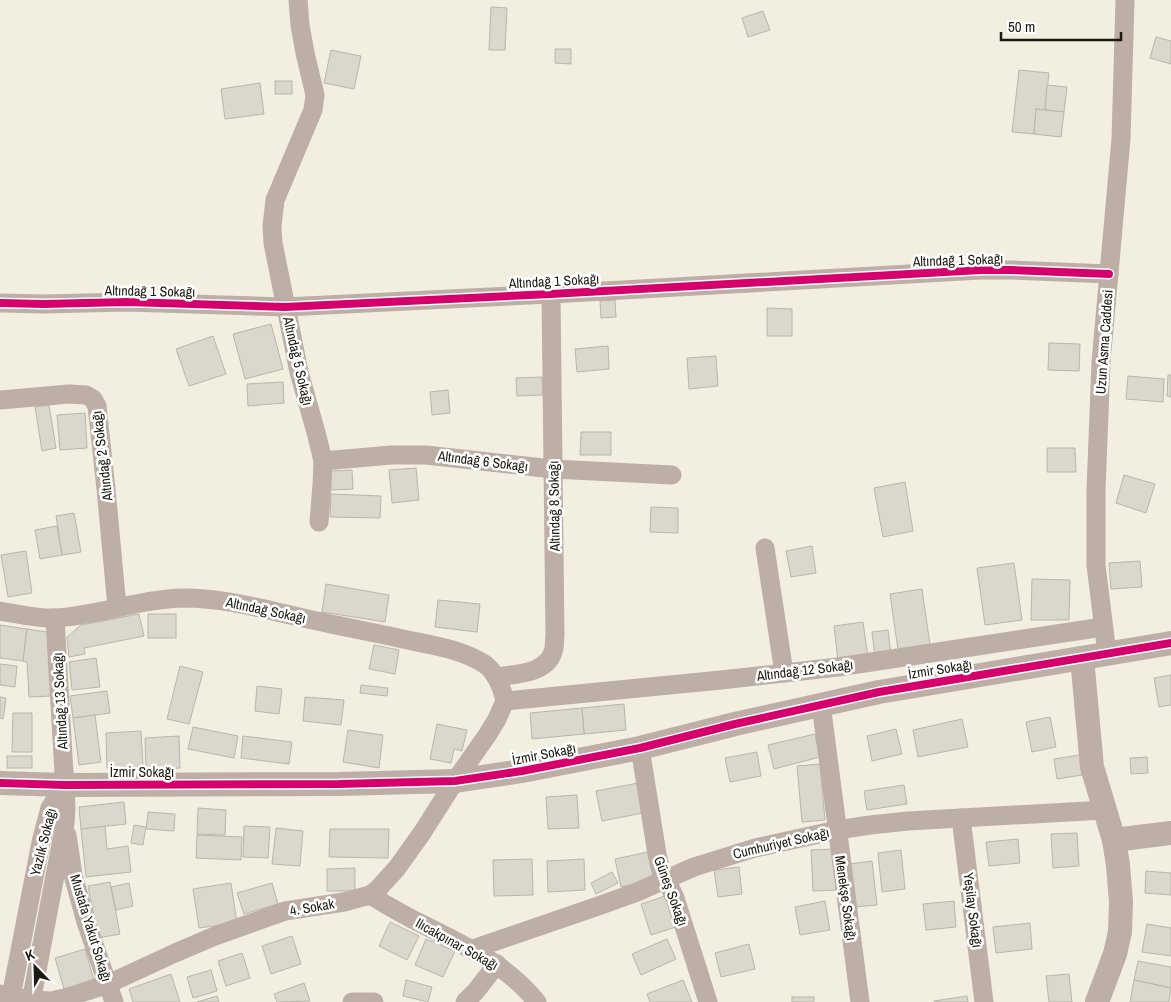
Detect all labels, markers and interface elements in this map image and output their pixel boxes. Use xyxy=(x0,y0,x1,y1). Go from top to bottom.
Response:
scale bar xyxy=(1001,10,1121,42)
text: 50 m xyxy=(1008,16,1035,37)
street label: Altındağ 1 Sokağı xyxy=(911,249,1004,271)
street label: Altındağ 1 Sokağı xyxy=(507,270,600,292)
street label: Altındağ 1 Sokağı xyxy=(104,281,195,301)
street label: Uzun Asma Caddesi xyxy=(1091,289,1117,395)
street label: Altındağ 5 Sokağı xyxy=(279,314,317,407)
street label: Altındağ 2 Sokağı xyxy=(88,410,117,503)
street label: Altındağ 6 Sokağı xyxy=(436,446,529,475)
street label: Altındağ 8 Sokağı xyxy=(544,461,564,552)
street label: Altındağ Sokağı xyxy=(224,593,308,627)
street label: Altındağ 13 Sokağı xyxy=(48,652,72,751)
street label: Altındağ 12 Sokağı xyxy=(755,655,854,685)
street label: İzmir Sokağı xyxy=(907,655,973,683)
street label: İzmir Sokağı xyxy=(511,739,577,769)
street label: İzmir Sokağı xyxy=(110,763,174,781)
street label: Yazlık Sokağı xyxy=(26,806,60,878)
street label: Cumhuriyet Sokağı xyxy=(731,823,831,863)
street label: Güneş Sokağı xyxy=(650,854,692,928)
street label: Menekşe Sokağı xyxy=(831,854,861,942)
street label: Yeşilay Sokağı xyxy=(959,871,987,949)
street label: Mustafa Yakut Sokağı xyxy=(66,872,116,984)
street label: 4. Sokak xyxy=(288,894,336,920)
street label: Ilıcakpınar Sokağı xyxy=(412,914,502,974)
north arrow xyxy=(10,942,60,992)
text: K xyxy=(23,945,38,965)

